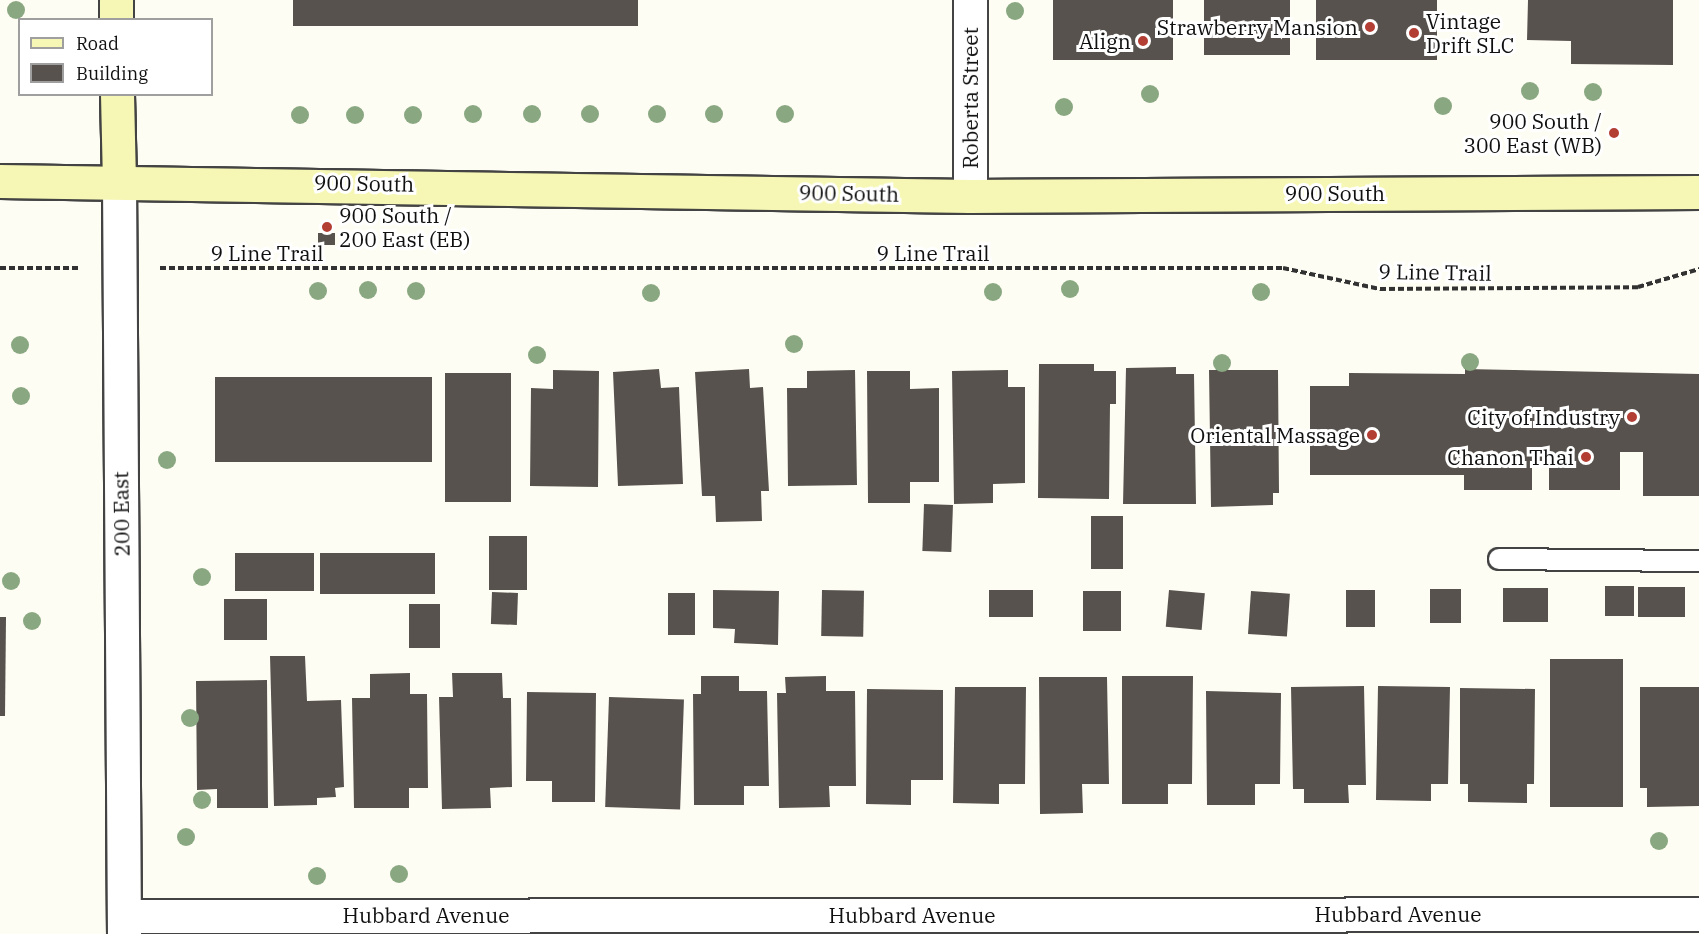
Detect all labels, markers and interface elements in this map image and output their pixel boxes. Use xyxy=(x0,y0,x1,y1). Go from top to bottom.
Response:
place label: Vintage Drift SLC xyxy=(1426,8,1514,58)
place label: Strawberry Mansion xyxy=(1157,14,1358,40)
legend xyxy=(18,18,213,96)
marker: Strawberry Mansion xyxy=(1363,20,1377,34)
marker: Vintage Drift SLC xyxy=(1407,26,1421,40)
street label: Roberta Street xyxy=(957,27,983,169)
place label: Align xyxy=(1079,28,1131,54)
text: Road xyxy=(76,32,119,55)
marker: Align xyxy=(1136,34,1150,48)
text: Building xyxy=(76,62,148,85)
place label: 900 South / 300 East (WB) xyxy=(1463,108,1602,158)
marker: 900 South / 300 East (WB) xyxy=(1607,126,1621,140)
street label: 900 South xyxy=(314,170,414,196)
street label: 900 South xyxy=(799,180,899,206)
street label: 900 South xyxy=(1285,180,1385,206)
place label: 900 South / 200 East (EB) xyxy=(339,202,470,252)
marker: 900 South / 200 East (EB) xyxy=(320,220,334,234)
street label: 9 Line Trail xyxy=(210,240,324,266)
street label: 9 Line Trail xyxy=(876,240,990,266)
street label: 9 Line Trail xyxy=(1378,258,1492,286)
place label: City of Industry xyxy=(1467,404,1620,430)
marker: City of Industry xyxy=(1625,410,1639,424)
place label: Oriental Massage xyxy=(1190,422,1360,448)
marker: Oriental Massage xyxy=(1365,428,1379,442)
place label: Chanon Thai xyxy=(1447,444,1574,470)
marker: Chanon Thai xyxy=(1579,450,1593,464)
street label: 200 East xyxy=(108,471,134,557)
street label: Hubbard Avenue xyxy=(1314,901,1482,927)
street label: Hubbard Avenue xyxy=(342,902,510,928)
street label: Hubbard Avenue xyxy=(828,902,996,928)

